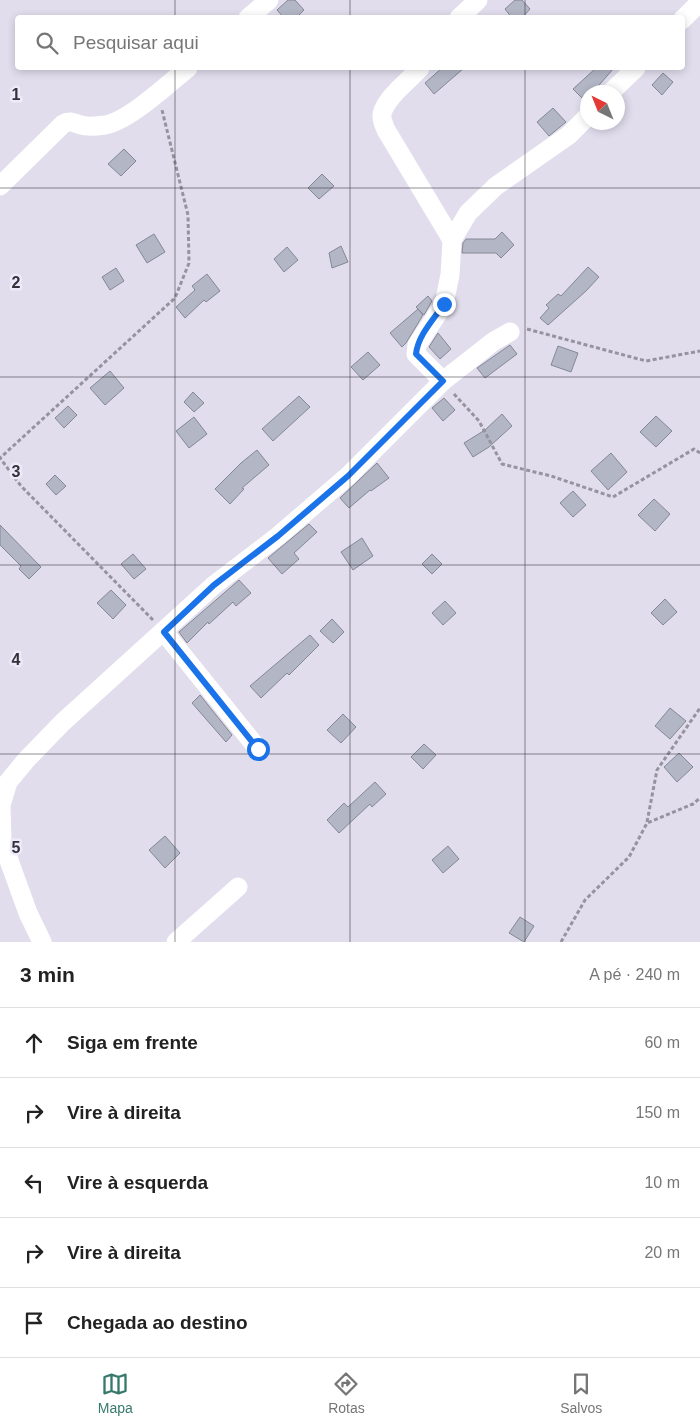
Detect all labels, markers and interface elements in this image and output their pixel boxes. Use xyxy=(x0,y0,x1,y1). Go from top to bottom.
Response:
search box xyxy=(15,15,685,70)
icon: search xyxy=(33,29,61,57)
text: Pesquisar aqui xyxy=(73,32,199,53)
north arrow xyxy=(580,85,625,130)
text: 1 xyxy=(12,86,21,103)
text: 2 xyxy=(12,274,21,291)
route end xyxy=(433,293,456,316)
text: 3 xyxy=(12,463,21,480)
text: 4 xyxy=(12,651,21,668)
route start xyxy=(247,738,270,761)
text: 5 xyxy=(12,839,21,856)
text: 3 min xyxy=(20,963,75,986)
text: A pé · 240 m xyxy=(589,966,680,983)
icon: ahead xyxy=(20,1029,48,1057)
text: Siga em frente xyxy=(67,1032,198,1053)
text: 60 m xyxy=(644,1034,680,1051)
icon: right xyxy=(20,1099,48,1127)
text: Vire à direita xyxy=(67,1102,181,1123)
text: 150 m xyxy=(636,1104,680,1121)
icon: left xyxy=(20,1169,48,1197)
text: Vire à esquerda xyxy=(67,1172,208,1193)
text: 10 m xyxy=(644,1174,680,1191)
icon: right xyxy=(20,1239,48,1267)
text: Vire à direita xyxy=(67,1242,181,1263)
text: 20 m xyxy=(644,1244,680,1261)
icon: arrive xyxy=(20,1309,48,1337)
text: Chegada ao destino xyxy=(67,1312,248,1333)
tab: Mapa xyxy=(98,1370,133,1416)
tab: Rotas xyxy=(328,1370,365,1416)
tab: Salvos xyxy=(560,1370,602,1416)

